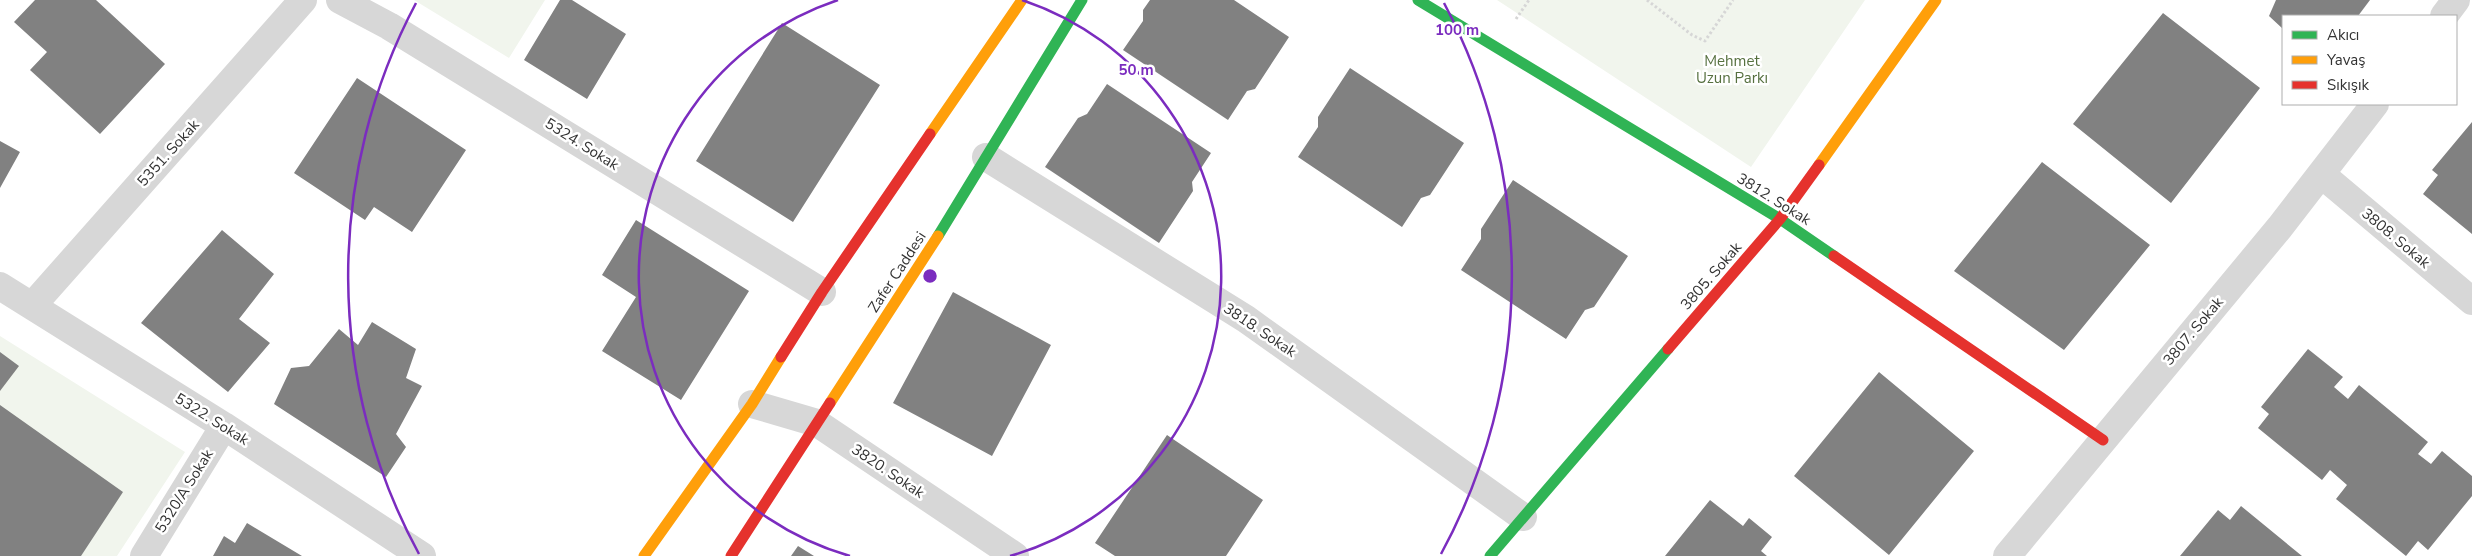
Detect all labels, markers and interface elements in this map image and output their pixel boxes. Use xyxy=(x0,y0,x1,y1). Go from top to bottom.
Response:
legend xyxy=(2282,15,2457,105)
text: 100 m xyxy=(1435,20,1479,40)
text: Akıcı xyxy=(2327,25,2359,45)
text: Yavaş xyxy=(2326,50,2365,70)
park label: Mehmet Uzun Parkı xyxy=(1696,51,1768,88)
text: 50 m xyxy=(1118,60,1154,80)
text: Sıkışık xyxy=(2327,75,2369,95)
street label: 5324. Sokak xyxy=(541,113,623,175)
street label: 5351. Sokak xyxy=(133,115,204,191)
street label: 3812. Sokak xyxy=(1733,168,1815,230)
street label: 3808. Sokak xyxy=(2358,203,2435,273)
street label: Zafer Caddesi xyxy=(863,228,931,316)
street label: 3805. Sokak xyxy=(1676,237,1746,314)
centre of rings xyxy=(921,267,939,285)
street label: 3807. Sokak xyxy=(2158,292,2228,369)
street label: 3818. Sokak xyxy=(1220,298,1301,362)
street label: 5322. Sokak xyxy=(171,388,253,450)
street label: 3820. Sokak xyxy=(848,439,929,503)
street label: 5320/A Sokak xyxy=(150,445,218,537)

